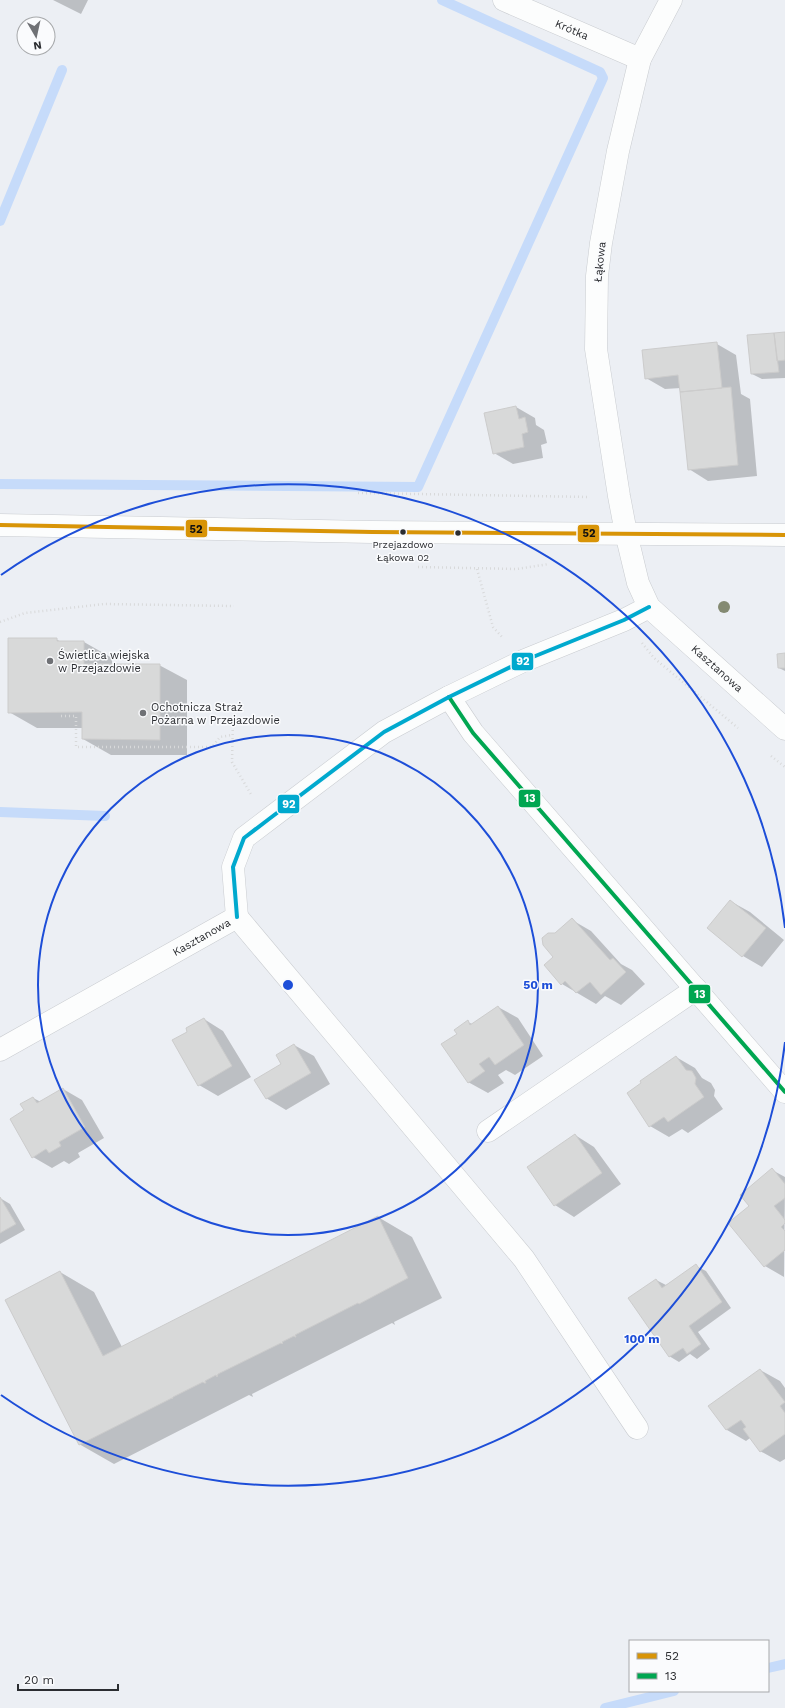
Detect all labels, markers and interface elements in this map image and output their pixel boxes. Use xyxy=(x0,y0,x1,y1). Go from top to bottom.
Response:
north arrow xyxy=(16,16,56,56)
street label: Krótka xyxy=(553,17,591,42)
text: N xyxy=(32,38,43,52)
street label: Łąkowa xyxy=(591,241,609,283)
line badge: 52 xyxy=(185,519,208,538)
text: 52 xyxy=(190,523,203,536)
line badge: 52 xyxy=(577,524,600,543)
marker: Przejazdowo Łąkowa 02 xyxy=(398,527,408,537)
text: 52 xyxy=(583,527,596,540)
unlabelled marker xyxy=(453,528,463,538)
place label: Przejazdowo Łąkowa 02 xyxy=(372,539,434,563)
street label: Kasztanowa xyxy=(689,642,746,695)
place label: Świetlica wiejska w Przejazdowie xyxy=(58,648,149,675)
line badge: 92 xyxy=(511,652,534,671)
text: 92 xyxy=(516,655,530,668)
marker: Świetlica wiejska w Przejazdowie xyxy=(45,656,55,666)
place label: Ochotnicza Straż Pożarna w Przejazdowie xyxy=(151,701,280,727)
marker: Ochotnicza Straż Pożarna w Przejazdowie xyxy=(138,708,148,718)
line badge: 13 xyxy=(518,789,541,808)
text: 13 xyxy=(524,792,536,805)
line badge: 92 xyxy=(277,794,300,814)
text: 92 xyxy=(282,798,296,811)
street label: Kasztanowa xyxy=(170,916,233,958)
centre of rings xyxy=(281,978,295,992)
text: 50 m xyxy=(523,978,553,992)
line badge: 13 xyxy=(688,984,711,1004)
text: 13 xyxy=(694,988,706,1001)
text: 100 m xyxy=(624,1332,660,1346)
legend xyxy=(629,1640,769,1692)
text: 52 xyxy=(665,1649,679,1663)
scale bar xyxy=(18,1666,118,1692)
text: 13 xyxy=(665,1669,677,1683)
text: 20 m xyxy=(24,1673,54,1687)

